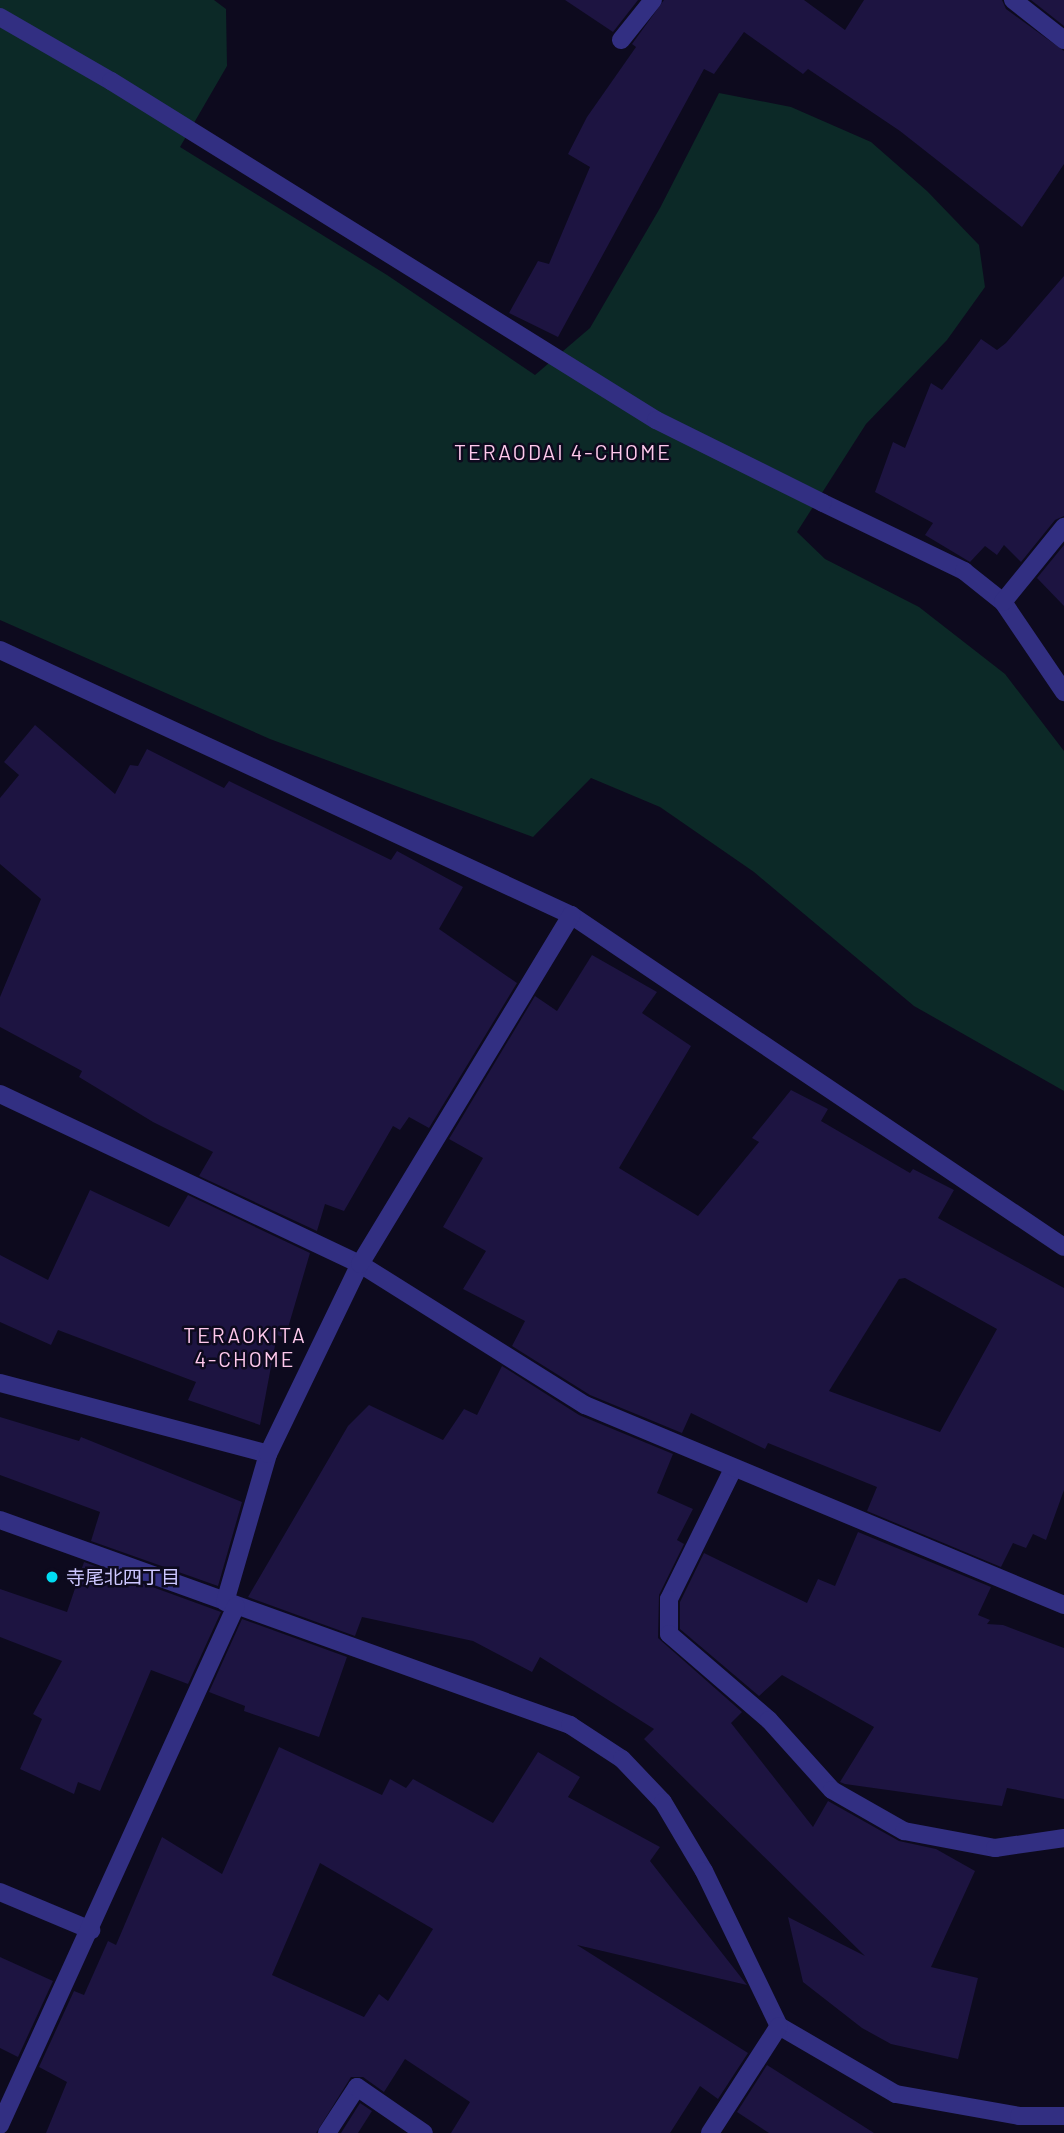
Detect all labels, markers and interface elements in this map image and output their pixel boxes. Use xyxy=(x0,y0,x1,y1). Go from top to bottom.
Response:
district label: TERAODAI 4-CHOME xyxy=(456,439,670,465)
district label: TERAOKITA 4-CHOME xyxy=(184,1322,306,1372)
place label: 寺尾北四丁目 xyxy=(66,1566,180,1588)
marker: 寺尾北四丁目 xyxy=(44,1569,60,1585)

